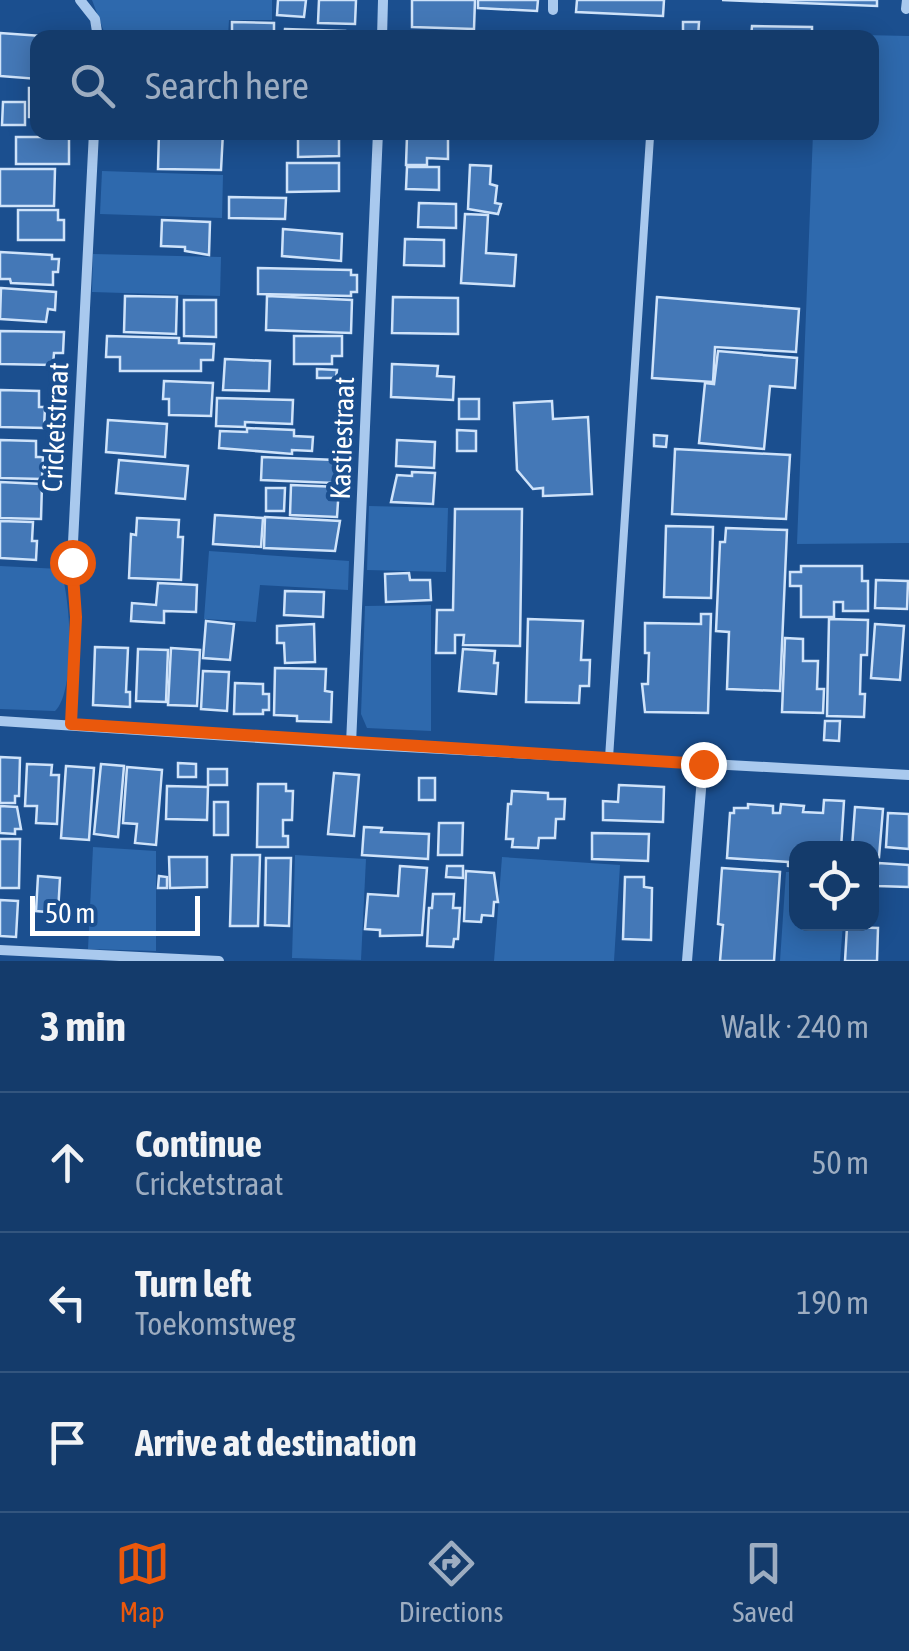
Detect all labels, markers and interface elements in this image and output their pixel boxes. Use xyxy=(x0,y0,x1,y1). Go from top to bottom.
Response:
search box xyxy=(30,30,879,140)
icon: search xyxy=(65,58,120,113)
text: Search here xyxy=(145,64,309,107)
street label: Cricketstraat xyxy=(36,361,74,493)
street label: Kastiestraat xyxy=(324,376,360,500)
route start xyxy=(50,540,96,586)
route end xyxy=(681,742,727,788)
map controls xyxy=(789,841,879,931)
button: locate xyxy=(789,841,879,931)
scale bar xyxy=(30,891,200,936)
text: 50 m xyxy=(45,897,95,929)
text: 3 min xyxy=(40,1002,126,1050)
text: Walk · 240 m xyxy=(721,1008,869,1045)
text: Continue xyxy=(135,1122,262,1165)
icon: ahead xyxy=(40,1135,95,1190)
text: 50 m xyxy=(811,1144,869,1181)
text: Cricketstraat xyxy=(135,1165,284,1202)
text: Turn left xyxy=(135,1262,251,1305)
icon: left xyxy=(40,1275,95,1330)
text: 190 m xyxy=(796,1284,869,1321)
text: Toekomstweg xyxy=(135,1305,296,1342)
icon: arrive xyxy=(40,1415,95,1470)
text: Arrive at destination xyxy=(135,1421,417,1464)
tab: Map xyxy=(115,1536,170,1628)
tab: Directions xyxy=(399,1536,503,1628)
tab: Saved xyxy=(733,1536,794,1628)

